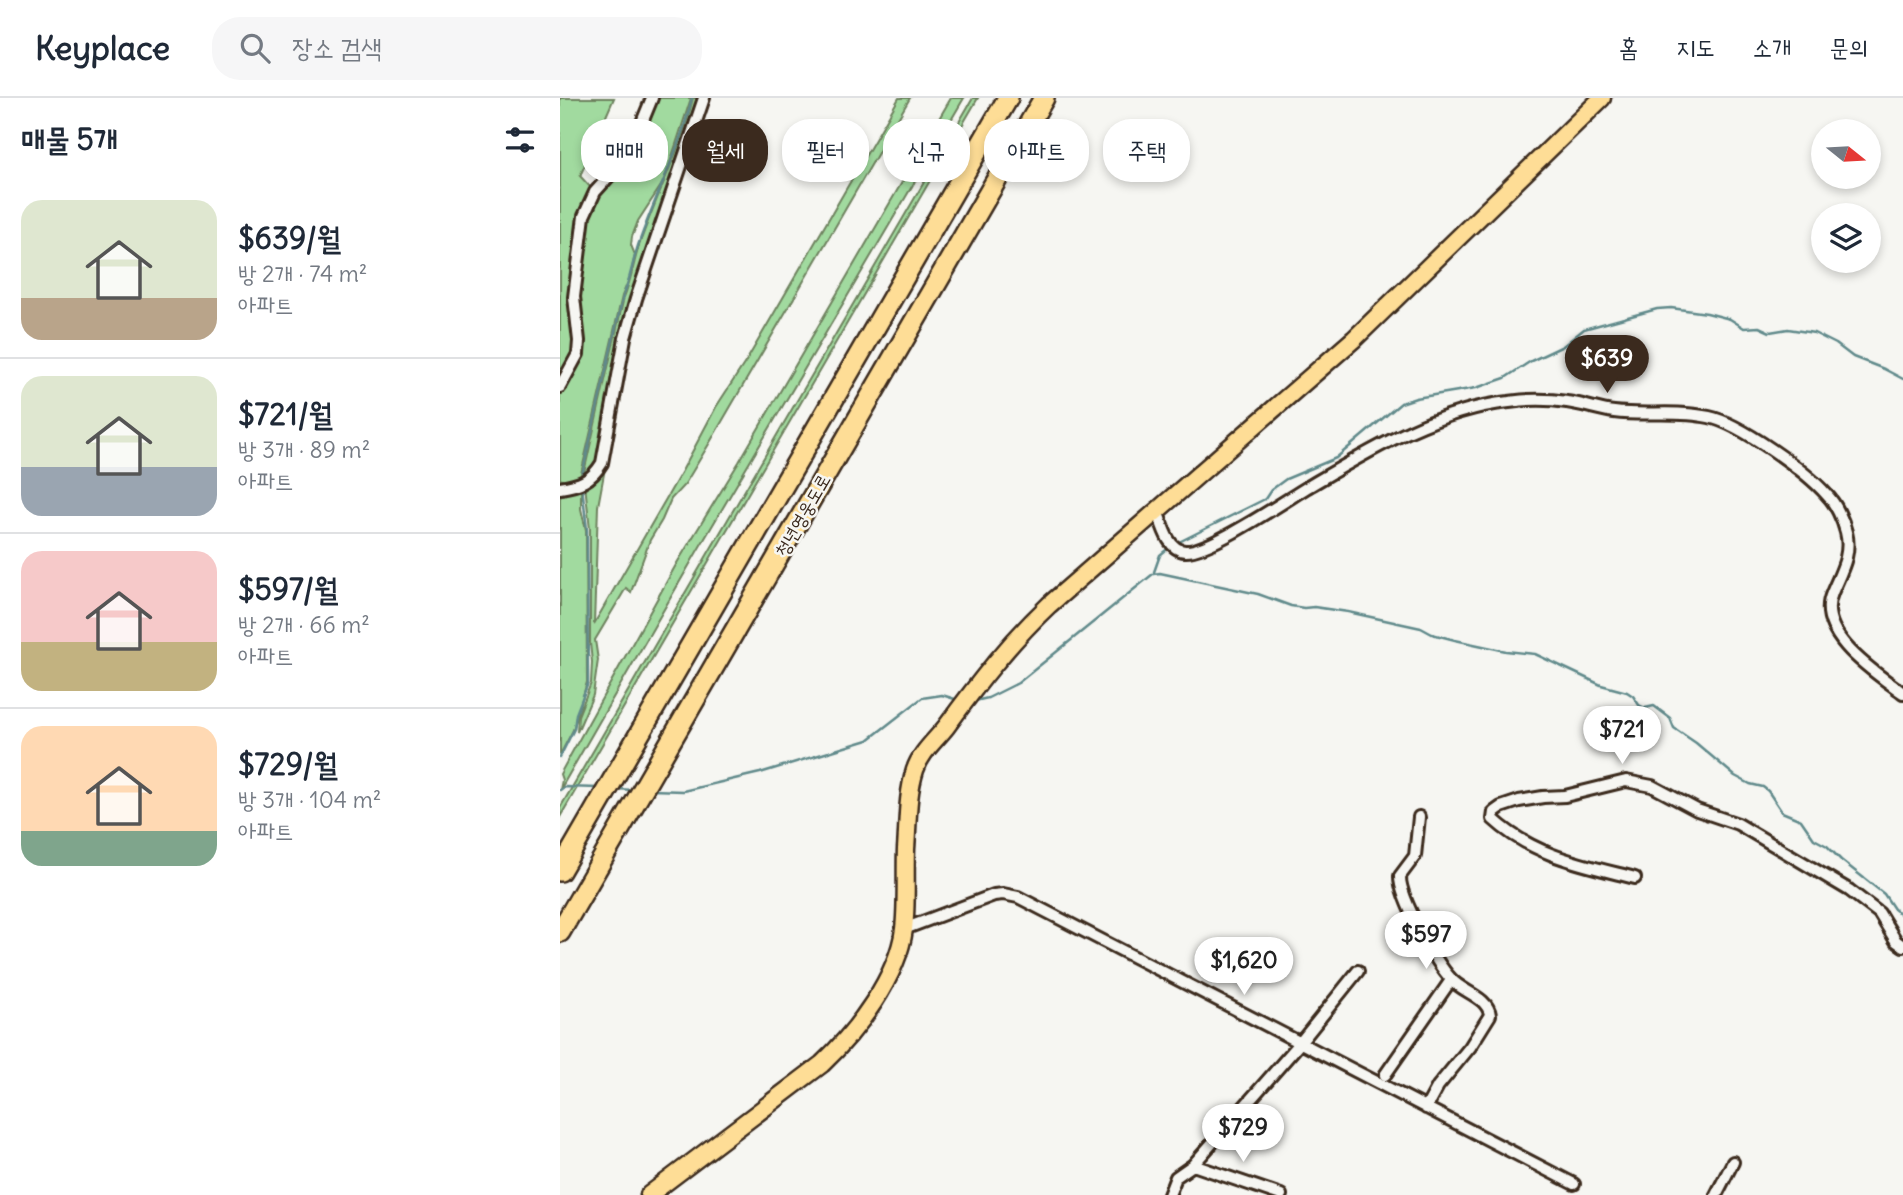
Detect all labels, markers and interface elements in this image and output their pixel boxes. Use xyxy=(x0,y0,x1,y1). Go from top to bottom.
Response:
search box xyxy=(212,17,702,80)
text: Keyplace xyxy=(35,27,170,69)
icon: search xyxy=(236,29,274,67)
text: 장소 검색 xyxy=(292,31,382,64)
text: 홈 xyxy=(1619,32,1638,62)
text: 지도 xyxy=(1676,32,1715,62)
text: 소개 xyxy=(1753,32,1791,62)
text: 문의 xyxy=(1829,32,1868,62)
chip: 매매 xyxy=(581,119,668,182)
chip: 월세 xyxy=(682,119,768,182)
chip: 필터 xyxy=(782,119,869,182)
chip: 신규 xyxy=(883,119,970,182)
chip: 아파트 xyxy=(984,119,1089,182)
chip: 주택 xyxy=(1103,119,1190,182)
north arrow xyxy=(1811,119,1881,189)
map controls xyxy=(1811,119,1881,273)
text: 매물 5개 xyxy=(21,120,118,158)
icon: filters xyxy=(501,121,539,159)
button: layers xyxy=(1811,203,1881,273)
text: $639/월 xyxy=(238,219,341,257)
icon: home xyxy=(77,228,161,312)
text: 방 2개 · 74 m² xyxy=(238,259,367,288)
text: 아파트 xyxy=(238,290,294,319)
pin: $639 xyxy=(1566,336,1648,395)
text: $639 xyxy=(1581,343,1633,372)
text: $721/월 xyxy=(238,395,333,433)
icon: home xyxy=(77,404,161,488)
text: 방 3개 · 89 m² xyxy=(238,435,370,464)
text: 아파트 xyxy=(238,466,294,495)
street label: 청년영웅도로 xyxy=(769,469,835,561)
text: $597/월 xyxy=(238,570,338,608)
icon: home xyxy=(77,579,161,663)
text: 방 2개 · 66 m² xyxy=(238,610,370,639)
text: 아파트 xyxy=(238,641,294,670)
pin: $721 xyxy=(1581,706,1663,766)
text: $721 xyxy=(1599,714,1645,743)
text: $729/월 xyxy=(238,745,338,783)
icon: home xyxy=(77,754,161,838)
text: 방 3개 · 104 m² xyxy=(238,785,381,814)
text: 아파트 xyxy=(238,816,294,845)
pin: $597 xyxy=(1385,912,1467,971)
text: $597 xyxy=(1401,919,1451,948)
pin: $1,620 xyxy=(1187,937,1301,997)
text: $1,620 xyxy=(1210,945,1278,974)
pin: $729 xyxy=(1202,1104,1284,1164)
text: $729 xyxy=(1218,1112,1268,1141)

